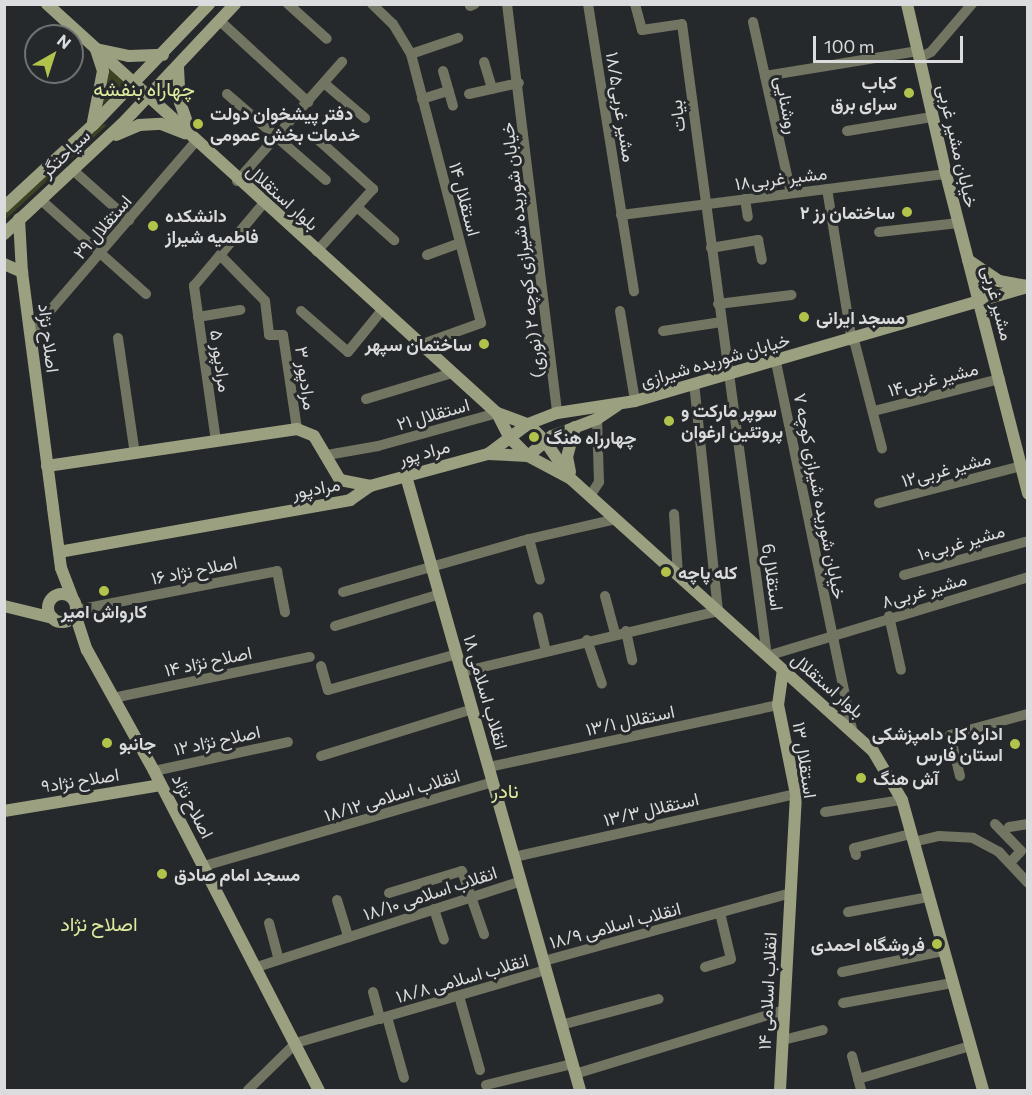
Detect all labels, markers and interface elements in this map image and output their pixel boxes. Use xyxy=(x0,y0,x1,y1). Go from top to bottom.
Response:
north arrow xyxy=(24,24,84,84)
scale bar xyxy=(816,24,966,62)
text: N xyxy=(54,30,75,52)
text: 100 m xyxy=(824,35,874,57)
street label: مشیر غربی۱۸/۵ xyxy=(602,50,640,164)
place label: کباب سرای برق xyxy=(831,72,897,115)
street label: روشنایی xyxy=(771,74,803,136)
district label: چهاراه بنفشه xyxy=(93,76,195,100)
street label: خیابان مشیر غربی xyxy=(933,82,983,210)
marker: کباب سرای برق xyxy=(902,86,916,100)
street label: بیات xyxy=(664,99,690,133)
place label: دفتر پیشخوان دولت خدمات بخش عمومی xyxy=(210,103,360,146)
marker: دفتر پیشخوان دولت خدمات بخش عمومی xyxy=(191,117,205,131)
street label: خیابان شوریده شیرازی کوچه ۲ (نوری) xyxy=(496,121,548,379)
street label: سیاحتگر xyxy=(35,124,95,182)
street label: بلوار استقلال xyxy=(243,159,323,235)
street label: استقلال ۱۴ xyxy=(445,160,485,238)
street label: مشیر غربی۱۸ xyxy=(734,162,828,194)
street label: ۲۹ استقلال xyxy=(68,190,136,264)
place label: ساختمان رز ۲ xyxy=(800,201,895,223)
place label: دانشکده فاطمیه شیراز xyxy=(165,205,259,248)
marker: ساختمان رز ۲ xyxy=(900,205,914,219)
marker: دانشکده فاطمیه شیراز xyxy=(146,219,160,233)
street label: مشیر غربی xyxy=(978,263,1018,343)
street label: اصلاح نژاد xyxy=(34,302,64,374)
place label: مسجد ایرانی xyxy=(816,306,905,328)
marker: مسجد ایرانی xyxy=(797,310,811,324)
street label: ۵ مرادپور xyxy=(206,328,236,394)
street label: خیابان شوریده شیرازی xyxy=(638,328,792,392)
place label: ساختمان سپهر xyxy=(365,333,472,355)
marker: ساختمان سپهر xyxy=(477,337,491,351)
street label: ۳ مرادپور xyxy=(291,345,321,411)
street label: مشیر غربی۱۴ xyxy=(886,357,980,401)
street label: خیابان شوریده شیرازی کوچه ۷ xyxy=(789,391,851,601)
street label: ۲۱ استقلال xyxy=(394,393,472,435)
place label: سوپر مارکت و پروتئین ارغوان xyxy=(681,400,783,442)
marker: سوپر مارکت و پروتئین ارغوان xyxy=(662,414,676,428)
place label: چهارراه هنگ xyxy=(546,426,636,448)
marker: چهارراه هنگ xyxy=(527,430,541,444)
street label: مراد پور xyxy=(396,435,452,469)
street label: مشیر غربی۱۲ xyxy=(899,447,993,491)
street label: مرادپور xyxy=(290,473,342,503)
street label: ۱۰مشیر غربی xyxy=(915,519,1007,565)
street label: استقلال6 xyxy=(758,542,788,612)
street label: ۱۶ اصلاح نژاد xyxy=(149,551,239,589)
place label: کله پاچه xyxy=(678,561,737,583)
marker: کله پاچه xyxy=(659,565,673,579)
street label: مشیر غربی۸ xyxy=(879,568,969,612)
marker: کارواش امیر xyxy=(97,584,111,598)
place label: کارواش امیر xyxy=(61,600,147,622)
street label: ۱۸ انقلاب اسلامی xyxy=(459,632,513,752)
street label: ۱۴ اصلاح نژاد xyxy=(162,641,254,681)
street label: بلوار استقلال xyxy=(787,648,869,722)
street label: ۱۳/۱ استقلال xyxy=(584,700,676,740)
street label: ۱۲ اصلاح نژاد xyxy=(172,720,262,760)
street label: ۱۳ استقلال xyxy=(788,720,822,800)
place label: اداره کل دامپزشکی استان فارس xyxy=(872,723,1003,766)
place label: جانبو xyxy=(119,732,156,754)
marker: جانبو xyxy=(100,736,114,750)
marker: اداره کل دامپزشکی استان فارس xyxy=(1008,737,1022,751)
street label: اصلاح نژاد۹ xyxy=(40,763,120,797)
street label: ۱۸/۱۲ انقلاب اسلامی xyxy=(321,764,463,826)
place label: آش هنگ xyxy=(873,767,939,789)
street label: اصلاح نژاد xyxy=(168,770,218,842)
marker: آش هنگ xyxy=(854,771,868,785)
district label: نادر xyxy=(491,778,519,802)
street label: ۱۳/۳ استقلال xyxy=(601,788,701,830)
street label: ۱۸/۱۰ انقلاب اسلامی xyxy=(360,861,500,925)
place label: مسجد امام صادق xyxy=(174,863,300,885)
marker: مسجد امام صادق xyxy=(155,867,169,881)
street label: ۱۸/۹ انقلاب اسلامی xyxy=(547,897,683,953)
district label: اصلاح نژاد xyxy=(60,911,138,935)
street label: ۱۴ انقلاب اسلامی xyxy=(753,931,781,1051)
place label: فروشگاه احمدی xyxy=(811,933,925,955)
marker: فروشگاه احمدی xyxy=(930,937,944,951)
street label: ۱۸/۸ انقلاب اسلامی xyxy=(393,949,531,1007)

